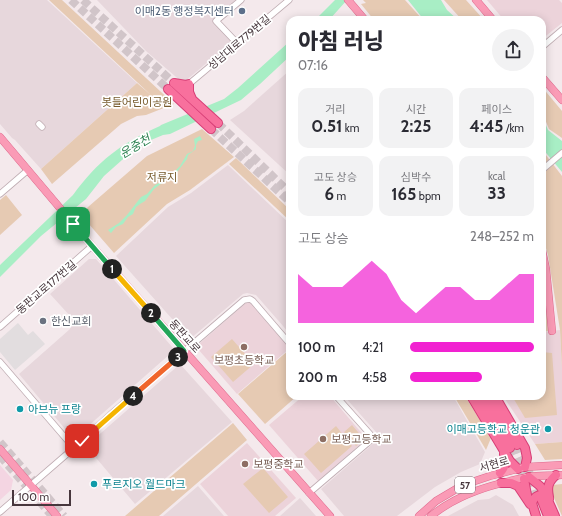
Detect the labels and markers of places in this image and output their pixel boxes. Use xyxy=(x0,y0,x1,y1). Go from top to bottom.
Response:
place label: 이매2동 행정복지센터 xyxy=(135,4,234,18)
marker: 이매2동 행정복지센터 xyxy=(237,6,247,16)
pin xyxy=(56,207,90,241)
pin: 1 xyxy=(102,259,122,279)
pin: 2 xyxy=(141,303,161,323)
place label: 한신교회 xyxy=(51,314,91,328)
marker: 한신교회 xyxy=(38,316,48,326)
marker: 보평초등학교 xyxy=(239,342,249,352)
pin: 3 xyxy=(168,347,188,367)
place label: 보평초등학교 xyxy=(214,353,274,367)
pin: 4 xyxy=(123,386,143,406)
place label: 아브뉴 프랑 xyxy=(28,402,81,416)
marker: 아브뉴 프랑 xyxy=(15,404,25,414)
place label: 이매고등학교 청운관 xyxy=(446,422,540,436)
pin xyxy=(65,424,99,458)
marker: 이매고등학교 청운관 xyxy=(543,424,553,434)
place label: 보평고등학교 xyxy=(331,432,392,446)
marker: 보평고등학교 xyxy=(318,434,328,444)
place label: 보평중학교 xyxy=(253,457,304,471)
marker: 보평중학교 xyxy=(240,459,250,469)
place label: 푸르지오 월드마크 xyxy=(102,477,185,491)
marker: 푸르지오 월드마크 xyxy=(89,479,99,489)

